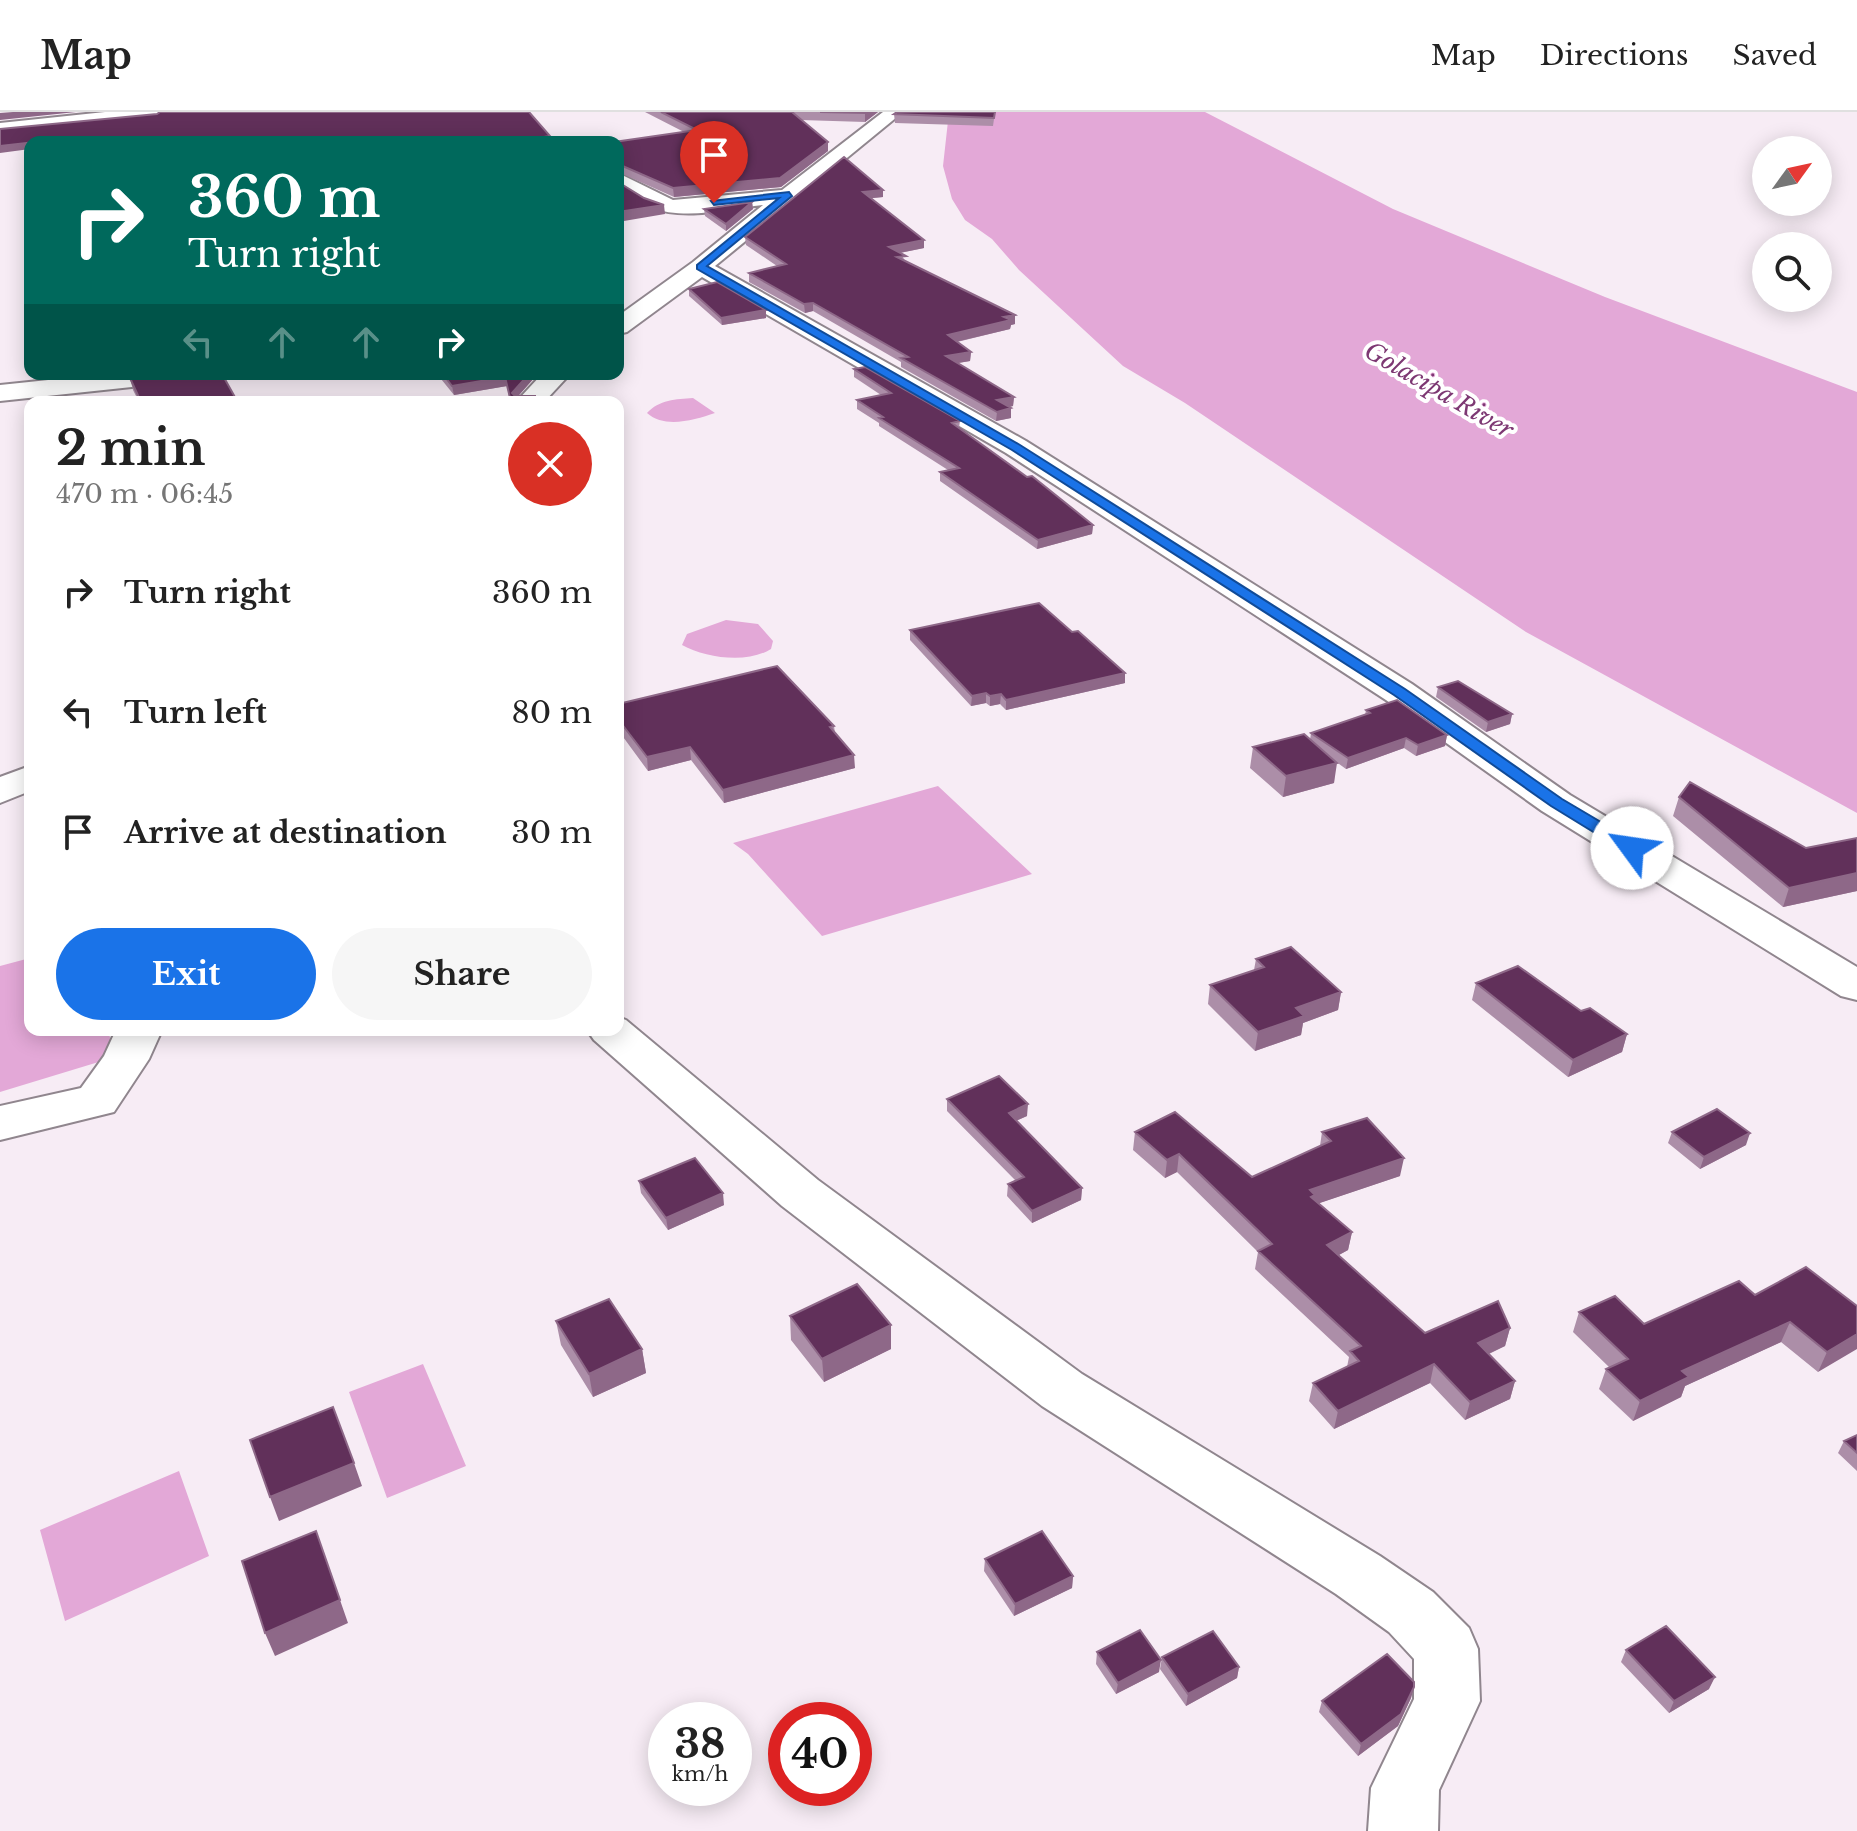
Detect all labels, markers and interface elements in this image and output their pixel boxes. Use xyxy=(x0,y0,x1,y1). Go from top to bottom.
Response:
text: Map xyxy=(40,32,132,79)
text: Map xyxy=(1431,38,1496,73)
text: Directions xyxy=(1540,38,1689,73)
text: Saved xyxy=(1733,38,1817,73)
pin xyxy=(680,121,748,203)
icon: arrive xyxy=(692,133,736,177)
north arrow xyxy=(1752,136,1832,216)
map controls xyxy=(1752,136,1832,312)
text: 360 m xyxy=(188,163,381,232)
icon: right xyxy=(56,168,160,272)
text: Turn right xyxy=(188,232,381,277)
button: search xyxy=(1752,232,1832,312)
icon: left xyxy=(176,320,220,364)
icon: ahead xyxy=(260,320,304,364)
icon: ahead xyxy=(344,320,388,364)
icon: right xyxy=(428,320,472,364)
water label: Golacipa River xyxy=(1359,336,1519,445)
text: 2 min xyxy=(56,418,205,478)
button: close xyxy=(508,422,592,506)
text: 470 m · 06:45 xyxy=(56,478,233,510)
icon: right xyxy=(56,570,100,614)
text: Turn right xyxy=(124,574,291,611)
text: 360 m xyxy=(492,574,592,611)
icon: left xyxy=(56,690,100,734)
text: Turn left xyxy=(124,694,267,731)
text: 80 m xyxy=(512,694,592,731)
position arrow xyxy=(1590,806,1674,890)
icon: arrive xyxy=(56,810,100,854)
text: Arrive at destination xyxy=(124,814,447,851)
text: 30 m xyxy=(511,814,592,851)
button: Exit xyxy=(56,928,316,1020)
button: Share xyxy=(332,928,592,1020)
speed limit sign: 40 xyxy=(768,1702,872,1806)
text: 38 xyxy=(675,1719,725,1769)
text: km/h xyxy=(672,1762,728,1786)

